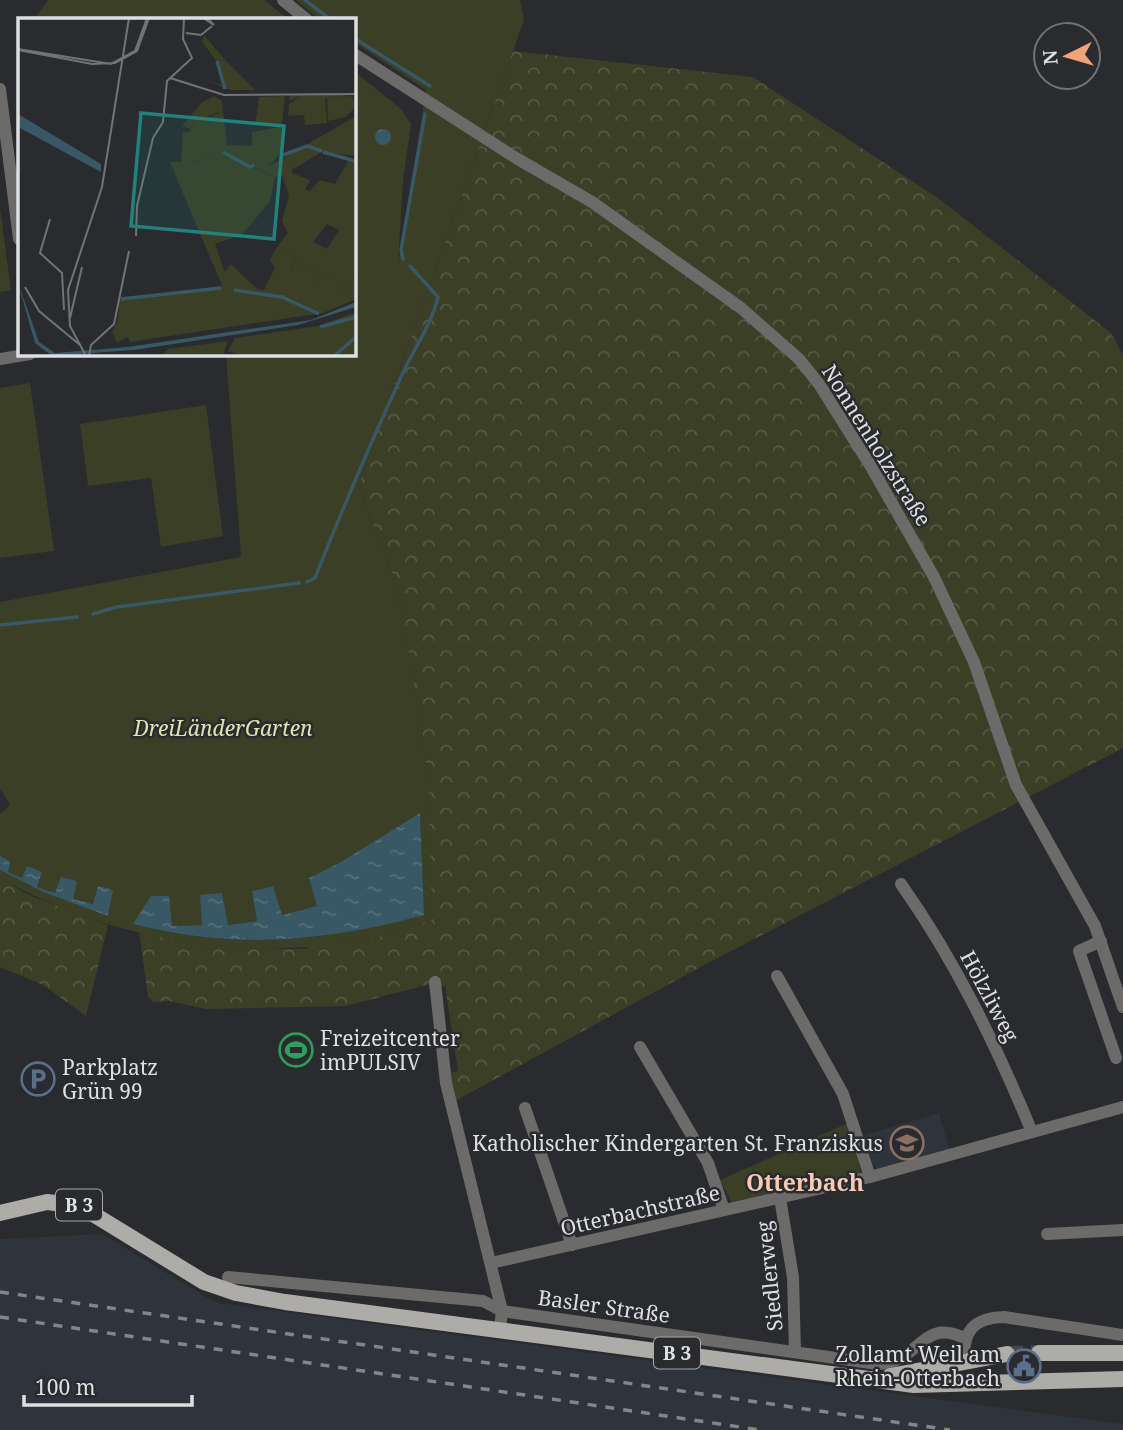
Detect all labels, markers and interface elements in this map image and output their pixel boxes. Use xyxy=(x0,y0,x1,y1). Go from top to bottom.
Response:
inset map xyxy=(18,18,355,355)
north arrow xyxy=(1032,21,1102,91)
text: N xyxy=(1036,49,1064,66)
street label: Nonnenholzstraße xyxy=(816,359,938,531)
park label: DreiLänderGarten xyxy=(132,714,313,742)
street label: Hölzliweg xyxy=(954,945,1026,1047)
place label: Freizeitcenter imPULSIV xyxy=(320,1024,460,1076)
sports icon: Freizeitcenter imPULSIV xyxy=(277,1031,315,1069)
place label: Parkplatz Grün 99 xyxy=(62,1053,158,1105)
parking icon: Parkplatz Grün 99 xyxy=(19,1060,57,1098)
school or university icon: Katholischer Kindergarten St. Franziskus xyxy=(888,1124,926,1162)
place label: Katholischer Kindergarten St. Franziskus xyxy=(472,1129,883,1157)
district label: Otterbach xyxy=(746,1166,864,1198)
street label: Otterbachstraße xyxy=(558,1178,722,1242)
road number: B 3 xyxy=(56,1190,102,1220)
street label: Siedlerweg xyxy=(749,1219,789,1332)
street label: Basler Straße xyxy=(536,1283,672,1329)
road number: B 3 xyxy=(654,1338,700,1368)
place label: Zollamt Weil am Rhein-Otterbach xyxy=(835,1340,1000,1392)
public building icon: Zollamt Weil am Rhein-Otterbach xyxy=(1005,1347,1043,1385)
scale bar xyxy=(24,1364,192,1408)
text: 100 m xyxy=(35,1373,96,1401)

